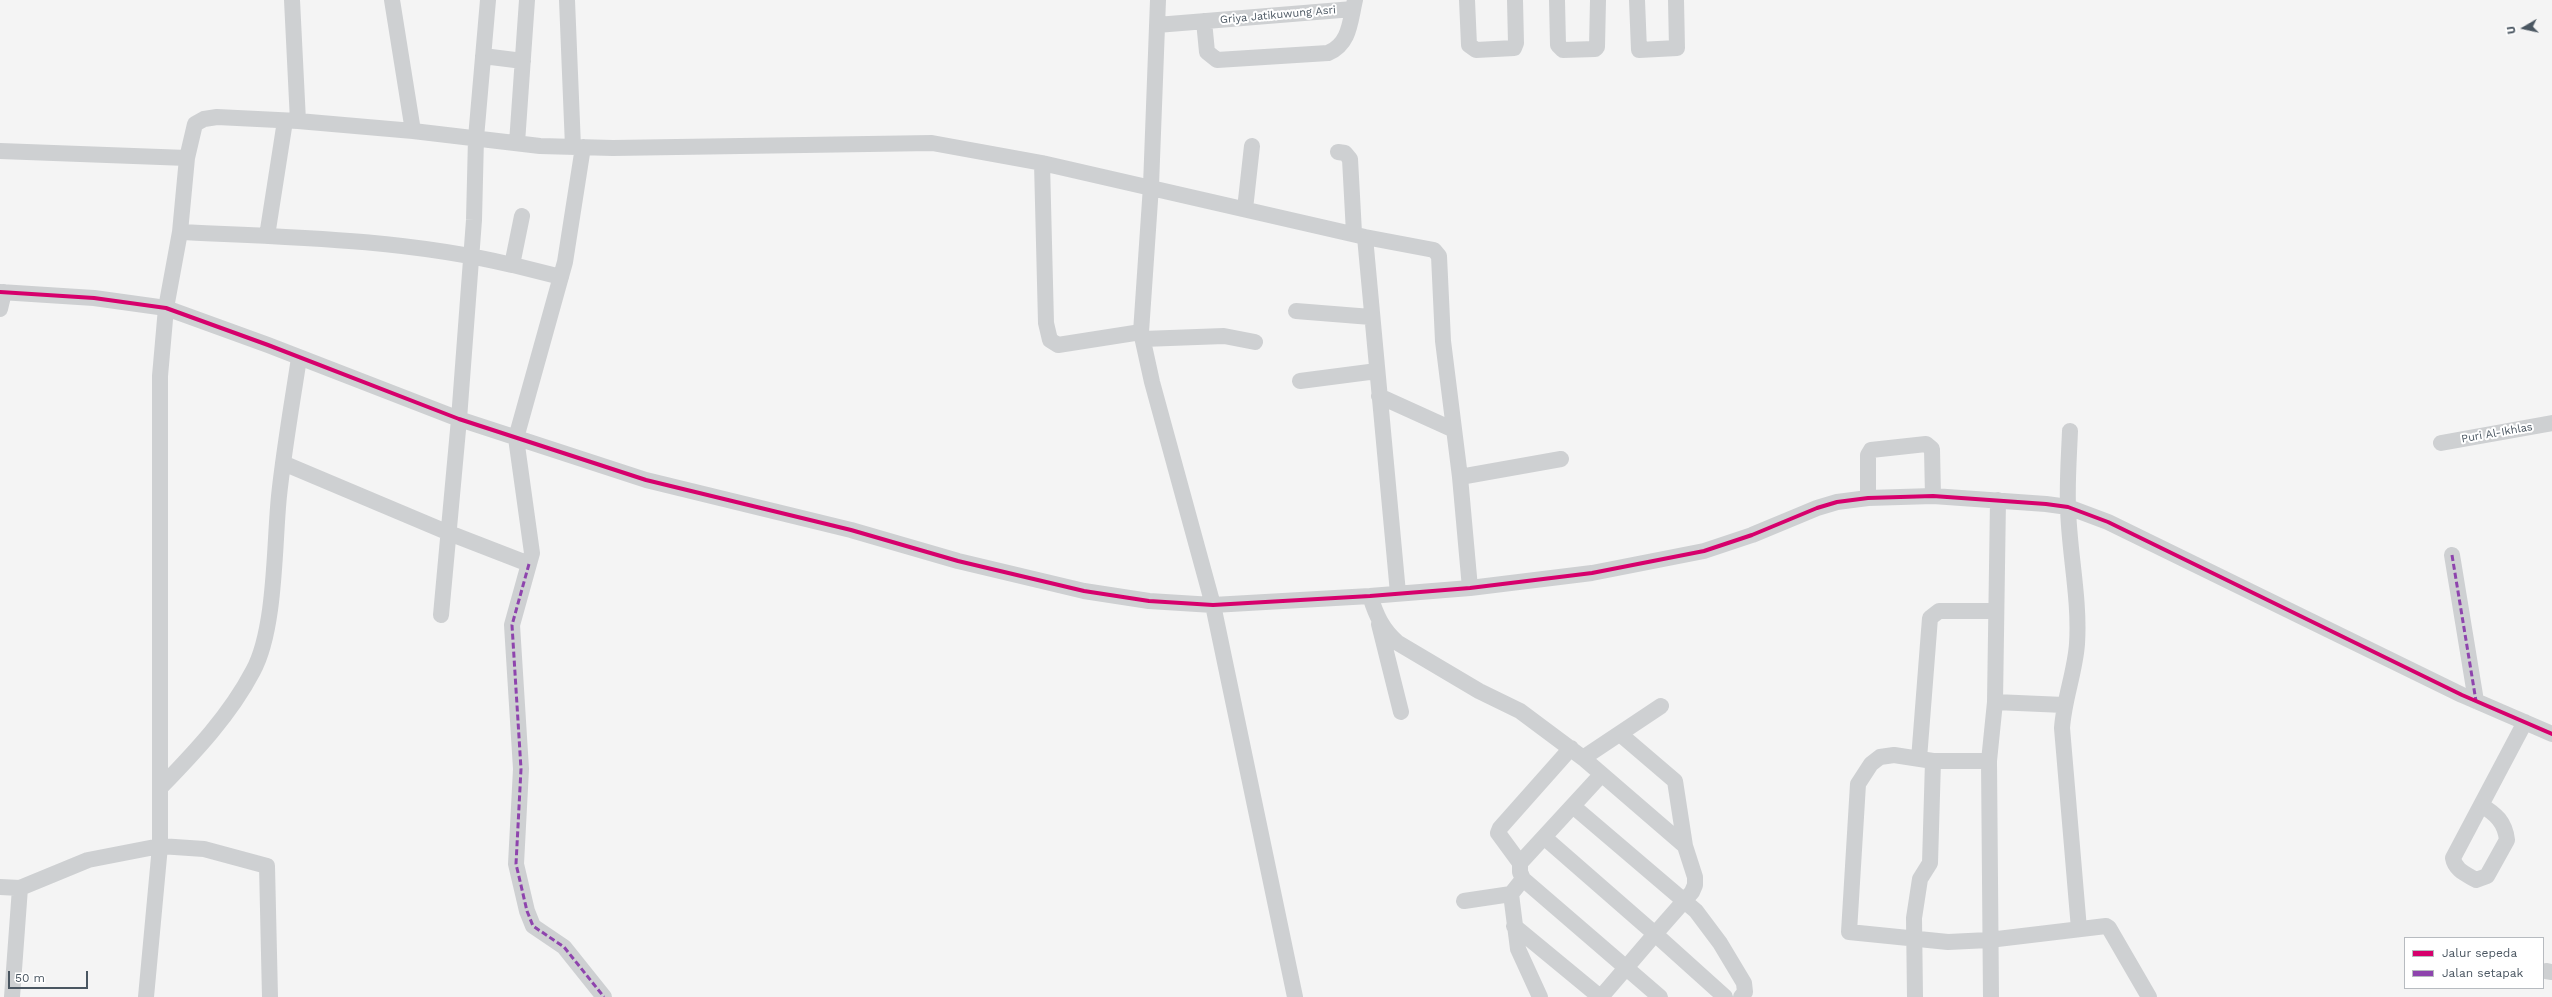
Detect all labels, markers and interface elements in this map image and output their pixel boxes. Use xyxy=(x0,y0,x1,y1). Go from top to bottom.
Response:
street label: Griya Jatikuwung Asri xyxy=(1220,3,1336,27)
north arrow xyxy=(2504,8,2544,48)
text: U xyxy=(2505,25,2519,35)
street label: Puri Al-Ikhlas xyxy=(2460,420,2534,446)
legend xyxy=(2404,937,2544,989)
text: Jalur sepeda xyxy=(2442,946,2517,960)
scale bar xyxy=(10,963,90,989)
text: Jalan setapak xyxy=(2442,966,2523,980)
text: 50 m xyxy=(15,971,45,985)

